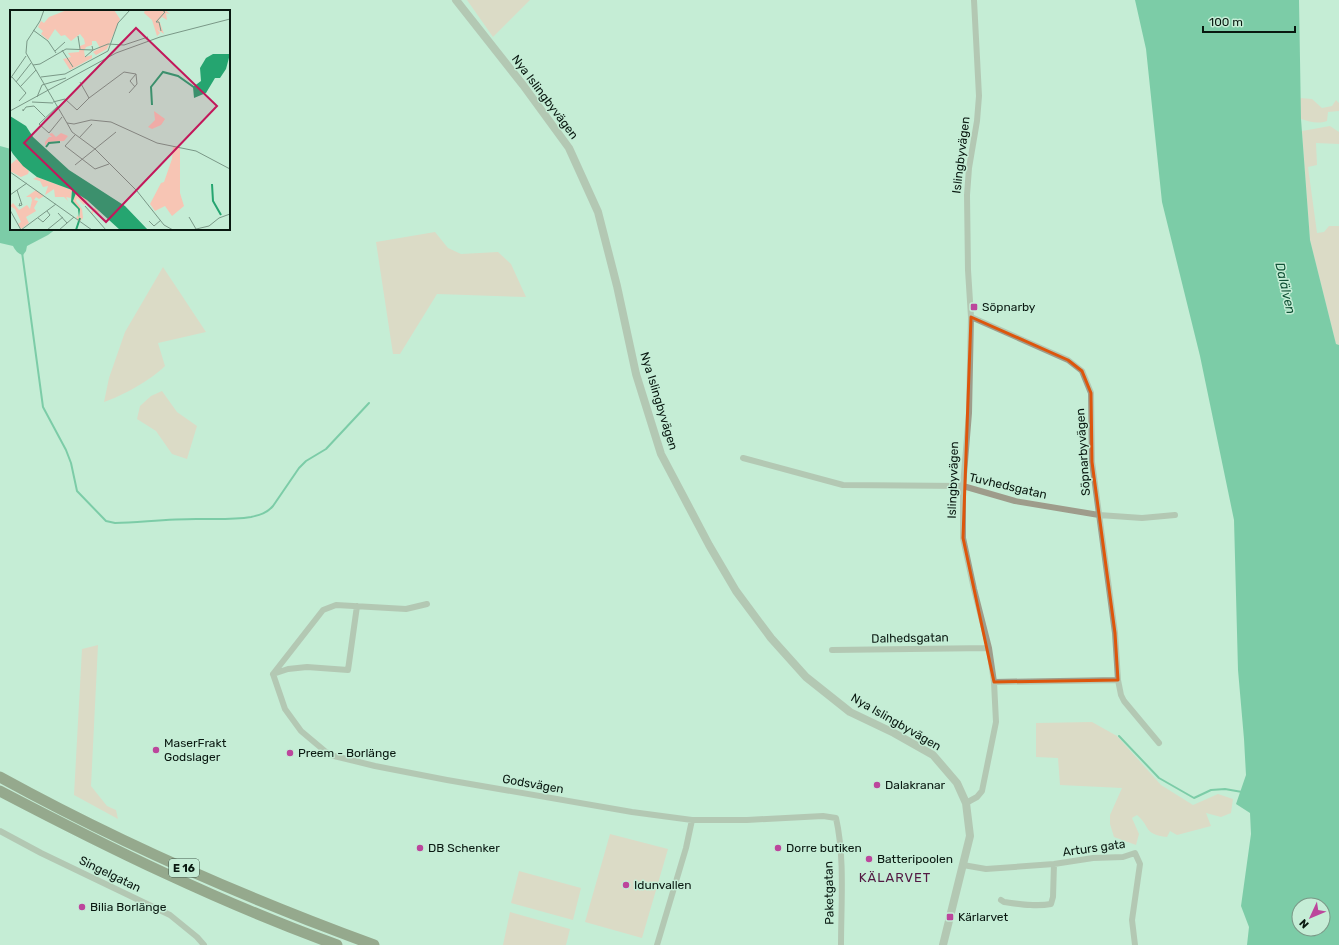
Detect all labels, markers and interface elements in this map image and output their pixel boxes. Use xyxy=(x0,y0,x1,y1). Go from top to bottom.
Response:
scale bar xyxy=(1203,8,1295,34)
inset map xyxy=(10,10,230,230)
text: 100 m xyxy=(1209,15,1243,29)
street label: Nya Islingbyvägen xyxy=(509,52,581,142)
street label: Islingbyvägen xyxy=(949,116,973,194)
water label: Dalälven xyxy=(1272,261,1299,316)
place label: Söpnarby xyxy=(982,300,1036,314)
marker: Söpnarby xyxy=(969,302,979,312)
street label: Nya Islingbyvägen xyxy=(637,350,681,452)
street label: Söpnarbyvägen xyxy=(1073,408,1093,496)
street label: Islingbyvägen xyxy=(945,441,961,519)
street label: Tuvhedsgatan xyxy=(968,470,1048,502)
street label: Dalhedsgatan xyxy=(871,630,949,646)
street label: Nya Islingbyvägen xyxy=(848,691,944,753)
place label: MaserFrakt Godslager xyxy=(164,736,227,764)
marker: MaserFrakt Godslager xyxy=(151,745,161,755)
place label: Preem - Borlänge xyxy=(298,746,396,760)
marker: Preem - Borlänge xyxy=(285,748,295,758)
street label: Godsvägen xyxy=(501,772,565,796)
place label: Dalakranar xyxy=(885,778,946,792)
marker: Dalakranar xyxy=(872,780,882,790)
street label: Arturs gata xyxy=(1062,837,1126,859)
place label: DB Schenker xyxy=(428,841,500,855)
place label: Dorre butiken xyxy=(786,841,862,855)
marker: DB Schenker xyxy=(415,843,425,853)
marker: Dorre butiken xyxy=(773,843,783,853)
place label: Batteripoolen xyxy=(877,852,953,866)
street label: Singelgatan xyxy=(77,853,143,895)
marker: Batteripoolen xyxy=(864,854,874,864)
road number: E 16 xyxy=(169,859,199,877)
street label: Paketgatan xyxy=(821,861,837,925)
district label: KÄLARVET xyxy=(859,870,931,885)
place label: Idunvallen xyxy=(634,878,692,892)
marker: Idunvallen xyxy=(621,880,631,890)
north arrow xyxy=(1291,897,1331,937)
place label: Bilia Borlänge xyxy=(90,900,167,914)
marker: Bilia Borlänge xyxy=(77,902,87,912)
place label: Kärlarvet xyxy=(958,910,1009,924)
marker: Kärlarvet xyxy=(945,912,955,922)
text: N xyxy=(1297,916,1312,931)

